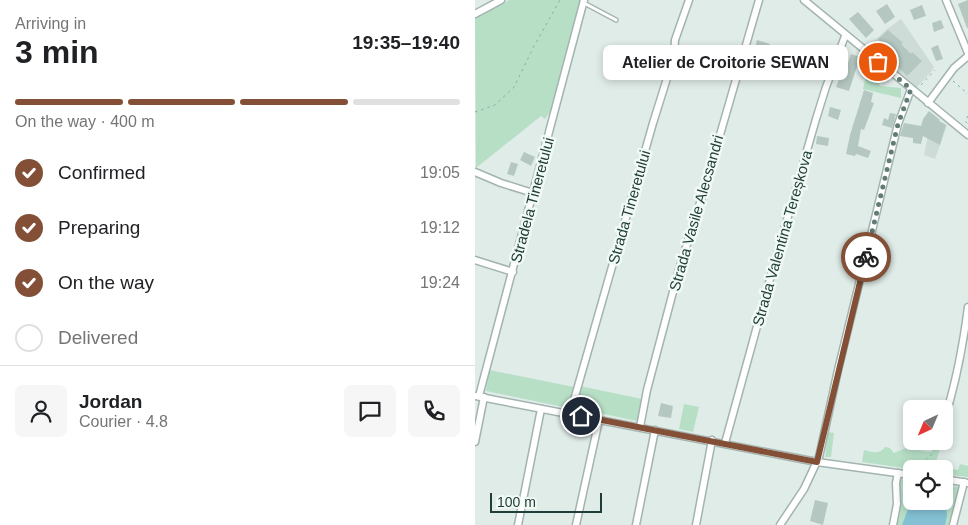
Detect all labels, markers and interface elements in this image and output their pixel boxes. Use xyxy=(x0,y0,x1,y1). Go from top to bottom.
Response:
text: Arriving in xyxy=(15,15,86,32)
text: 19:35–19:40 xyxy=(352,32,460,53)
text: 3 min xyxy=(15,34,99,70)
pin xyxy=(857,41,899,83)
callout: Atelier de Croitorie SEWAN xyxy=(603,44,848,80)
icon: bag xyxy=(864,48,892,76)
text: Atelier de Croitorie SEWAN xyxy=(622,54,829,71)
text: On the way · 400 m xyxy=(15,113,155,130)
street label: Strada Vasile Alecsandri xyxy=(666,133,726,293)
street label: Stradela Tineretului xyxy=(507,135,557,265)
street label: Strada Tineretului xyxy=(605,148,653,266)
street label: Strada Valentina Tereșkova xyxy=(749,148,815,328)
icon: check xyxy=(15,159,43,187)
text: Confirmed xyxy=(58,162,146,183)
text: 19:05 xyxy=(420,164,460,181)
icon: check xyxy=(15,214,43,242)
text: Preparing xyxy=(58,217,140,238)
text: 19:12 xyxy=(420,219,460,236)
courier xyxy=(841,232,891,282)
icon: bike xyxy=(852,243,880,271)
icon: check xyxy=(15,269,43,297)
text: On the way xyxy=(58,272,154,293)
text: 19:24 xyxy=(420,274,460,291)
text: Delivered xyxy=(58,327,138,348)
button: person xyxy=(15,385,67,437)
button: chat xyxy=(344,385,396,437)
button: phone xyxy=(408,385,460,437)
text: Jordan xyxy=(79,391,142,412)
pin xyxy=(560,395,602,437)
north arrow xyxy=(903,400,953,450)
map controls xyxy=(903,400,953,510)
icon: home xyxy=(567,402,595,430)
text: Courier · 4.8 xyxy=(79,413,168,430)
button: locate xyxy=(903,460,953,510)
scale bar xyxy=(490,490,603,513)
text: 100 m xyxy=(497,494,536,510)

